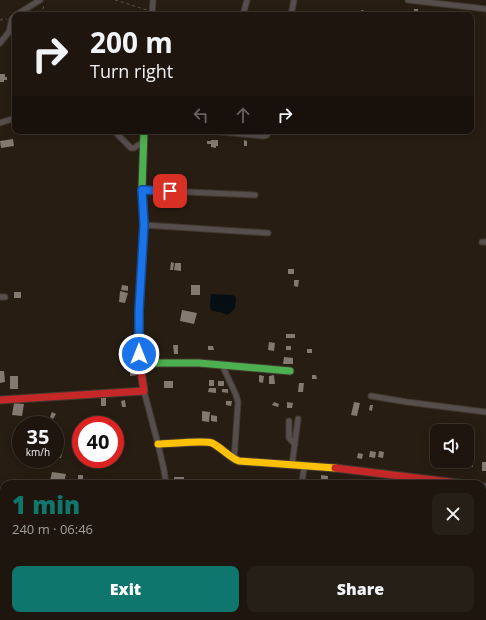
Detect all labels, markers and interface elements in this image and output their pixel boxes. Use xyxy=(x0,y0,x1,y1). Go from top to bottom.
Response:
text: 200 m xyxy=(90,23,173,61)
icon: right xyxy=(24,28,76,80)
text: Turn right xyxy=(90,59,173,83)
icon: left xyxy=(190,104,212,126)
icon: ahead xyxy=(232,104,254,126)
icon: right xyxy=(274,104,296,126)
pin xyxy=(153,174,187,208)
icon: arrive xyxy=(159,180,181,202)
position arrow xyxy=(118,333,160,375)
speed limit sign: 40 xyxy=(72,416,124,468)
text: 35 xyxy=(27,423,49,450)
map controls xyxy=(430,424,474,468)
button: sound xyxy=(430,424,474,468)
text: km/h xyxy=(26,445,50,459)
text: 1 min xyxy=(12,488,80,521)
button: close xyxy=(432,493,474,535)
text: 240 m · 06:46 xyxy=(12,520,93,538)
button: Exit xyxy=(12,566,239,612)
button: Share xyxy=(247,566,474,612)

